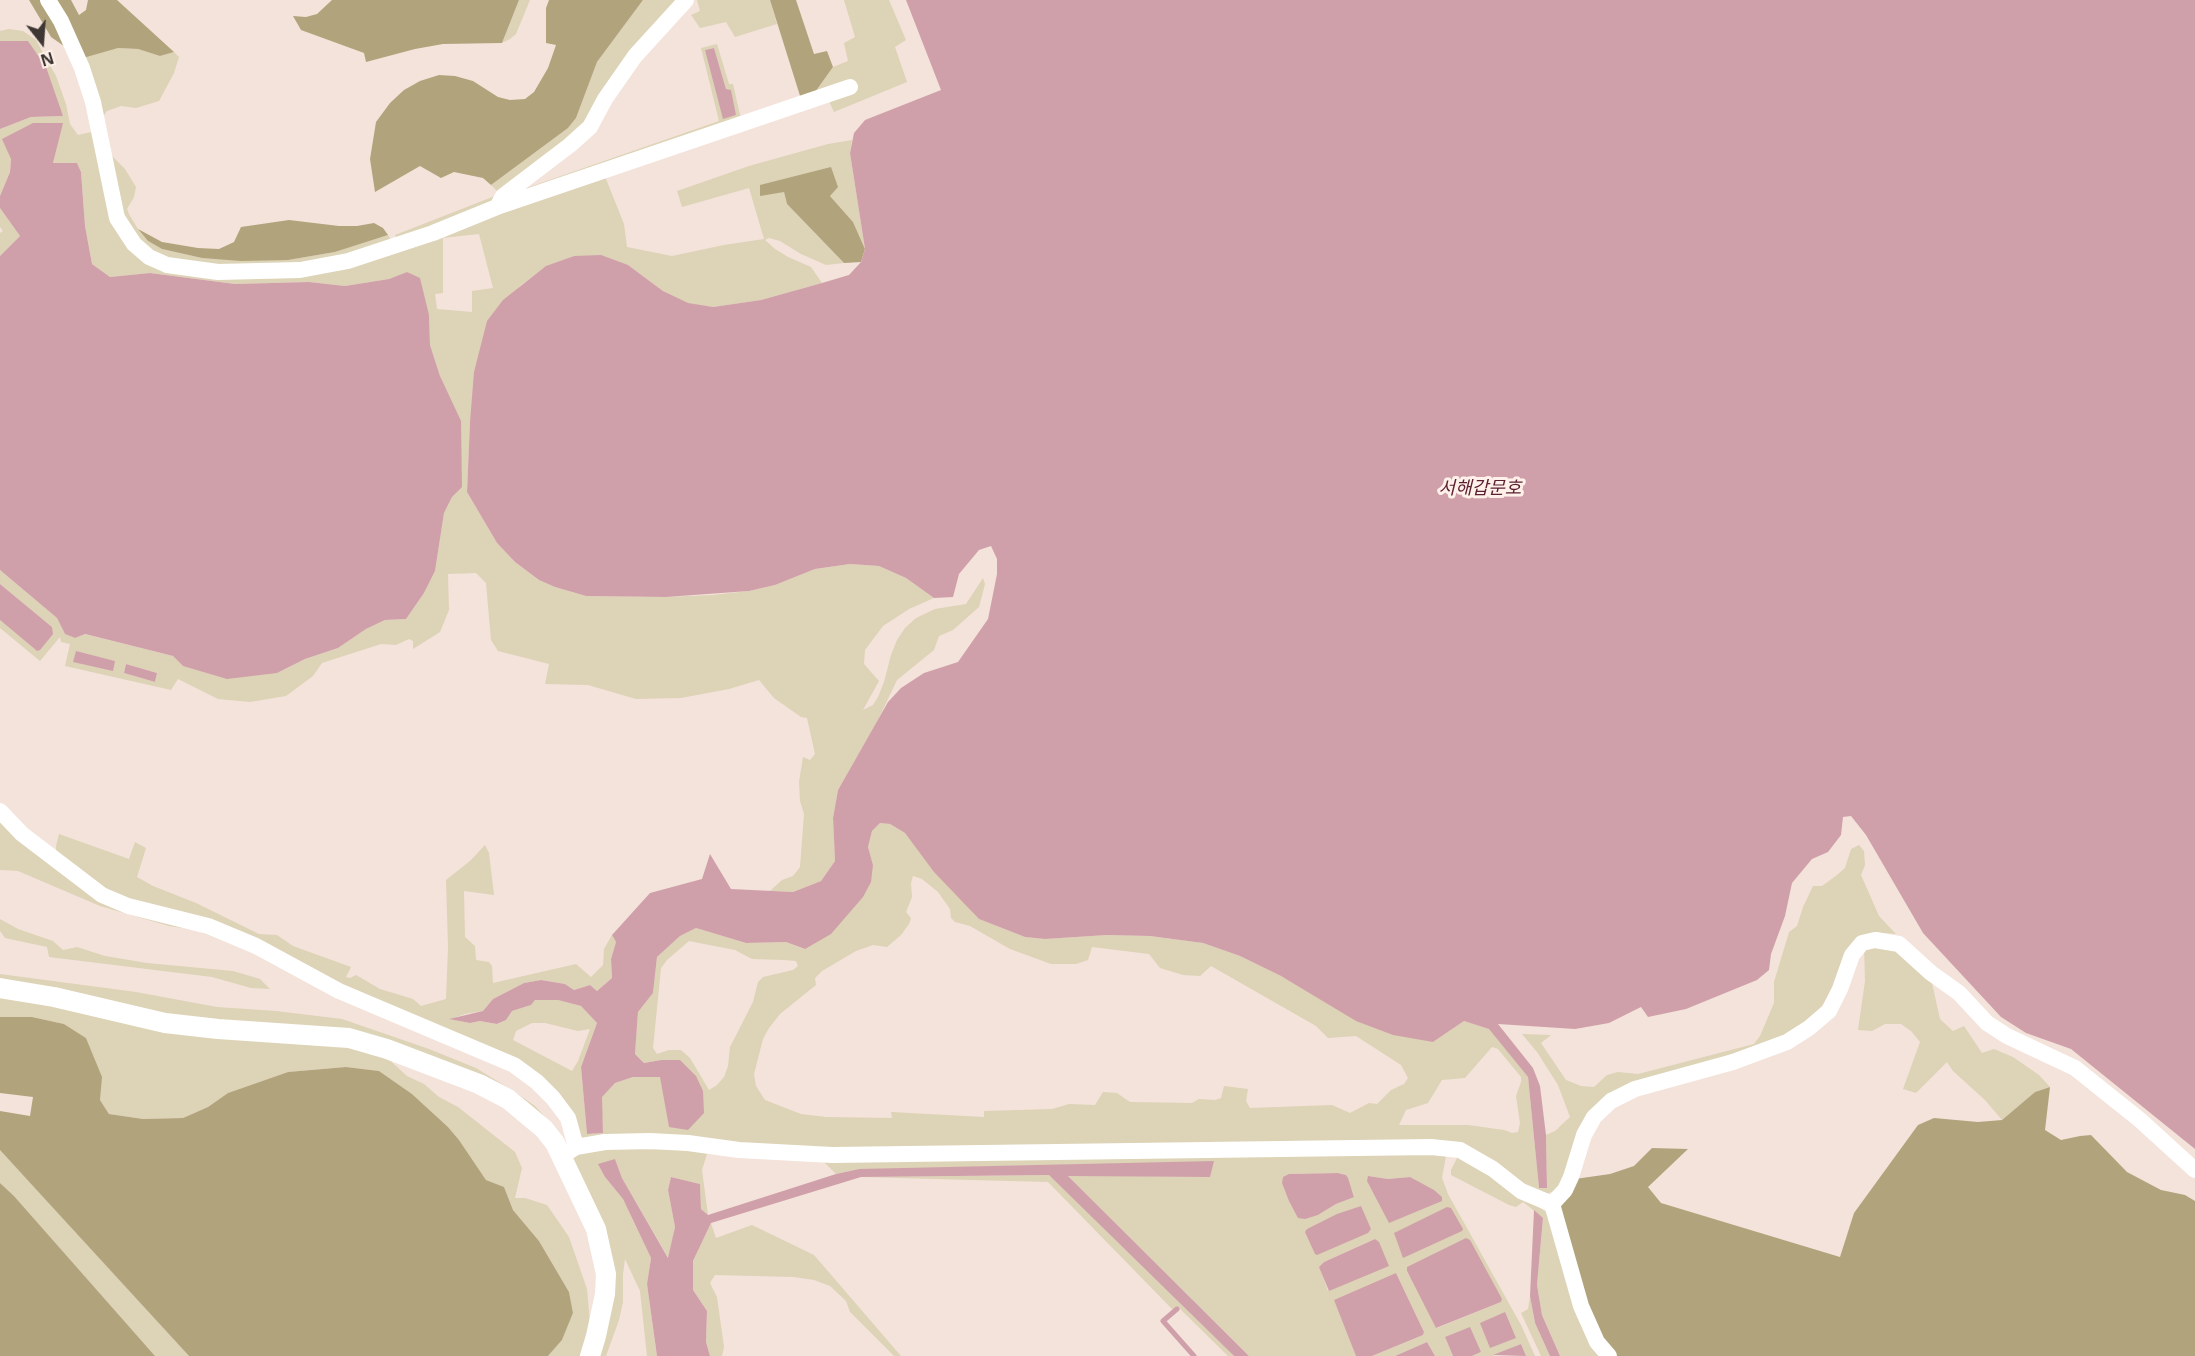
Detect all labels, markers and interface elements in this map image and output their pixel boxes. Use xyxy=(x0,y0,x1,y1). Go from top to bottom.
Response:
north arrow xyxy=(12,12,72,72)
text: N xyxy=(38,47,57,72)
water label: 서해갑문호 xyxy=(1439,478,1521,500)

